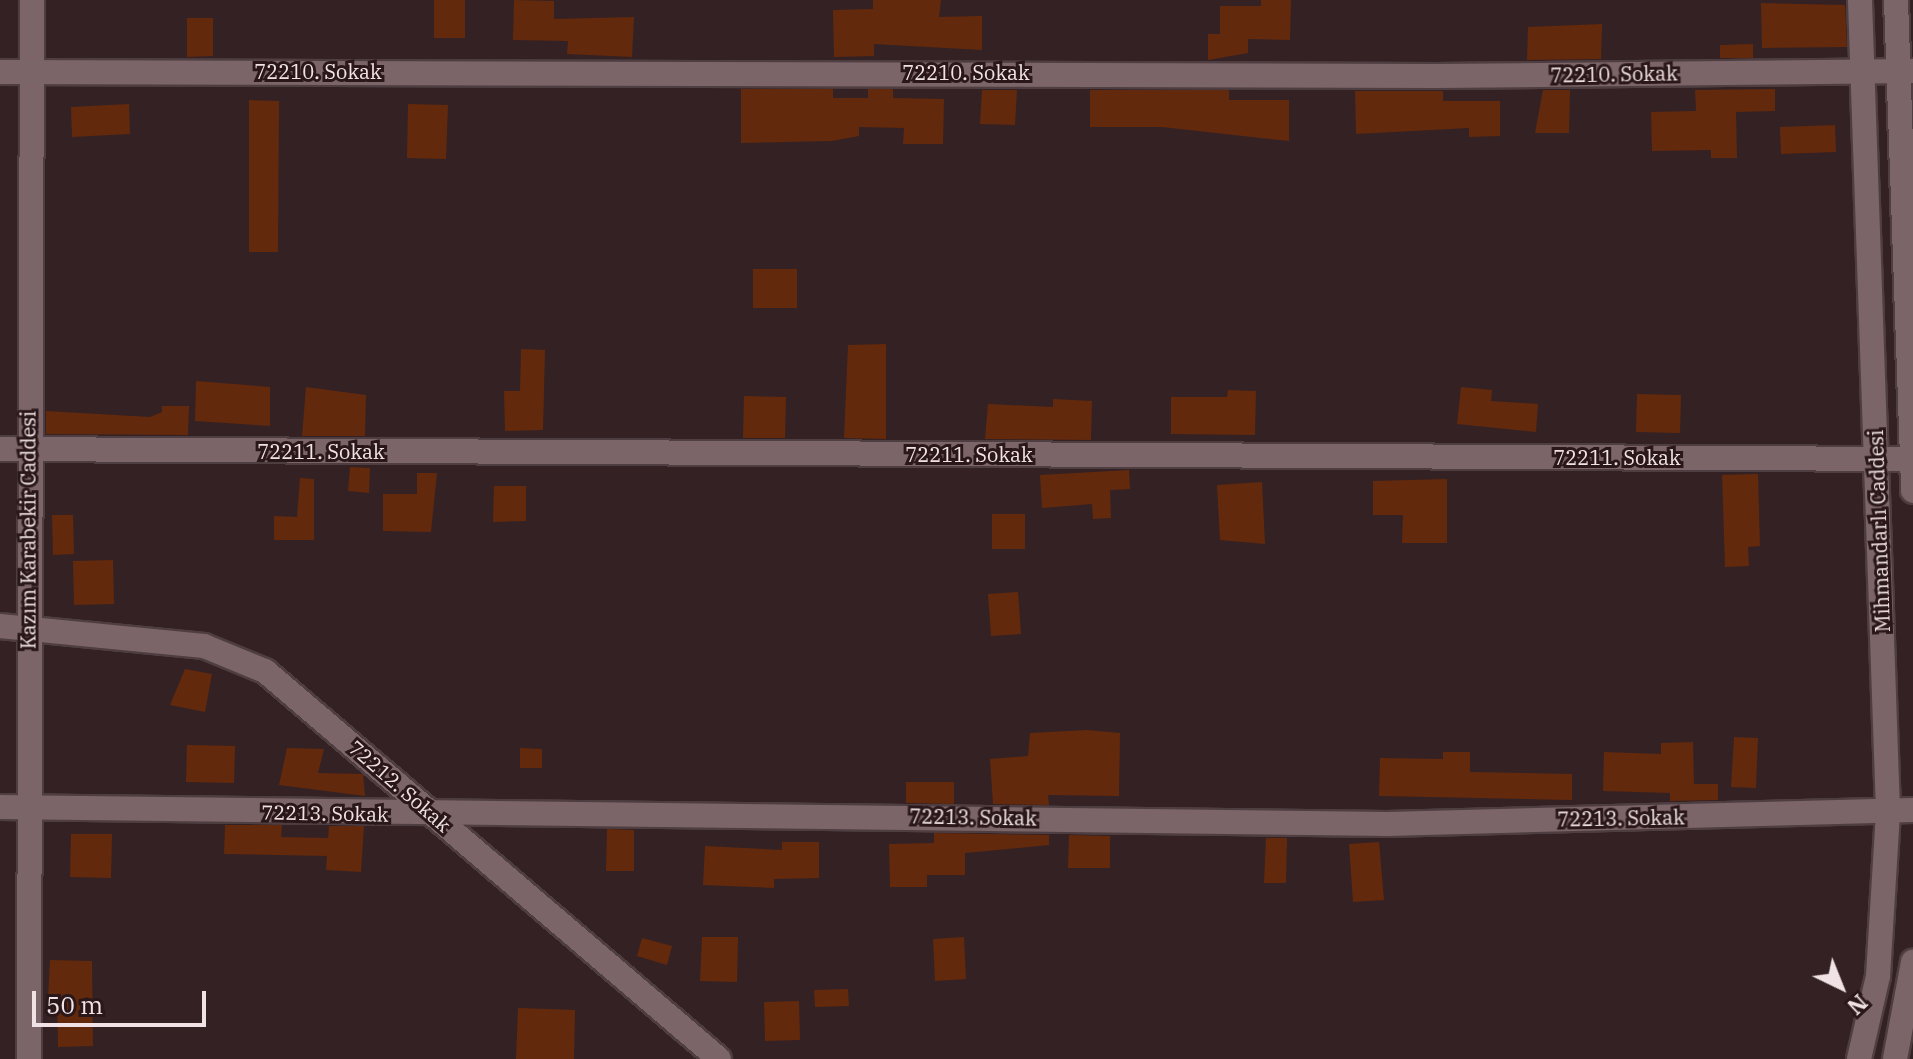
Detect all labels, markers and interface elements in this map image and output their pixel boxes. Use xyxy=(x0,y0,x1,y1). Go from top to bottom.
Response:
street label: 72210. Sokak xyxy=(254,59,382,83)
street label: 72210. Sokak xyxy=(902,60,1030,84)
street label: 72210. Sokak xyxy=(1550,61,1678,87)
street label: Kazım Karabekir Caddesi xyxy=(16,411,40,649)
street label: Mihmandarlı Caddesi xyxy=(1863,429,1895,633)
street label: 72211. Sokak xyxy=(257,439,385,463)
street label: 72211. Sokak xyxy=(905,442,1033,466)
street label: 72211. Sokak xyxy=(1553,445,1681,469)
street label: 72212. Sokak xyxy=(344,735,456,837)
street label: 72213. Sokak xyxy=(261,800,389,826)
street label: 72213. Sokak xyxy=(909,804,1037,830)
street label: 72213. Sokak xyxy=(1557,805,1685,831)
north arrow xyxy=(1801,947,1881,1027)
scale bar xyxy=(36,975,210,1025)
text: N xyxy=(1841,988,1874,1021)
text: 50 m xyxy=(46,989,103,1021)

